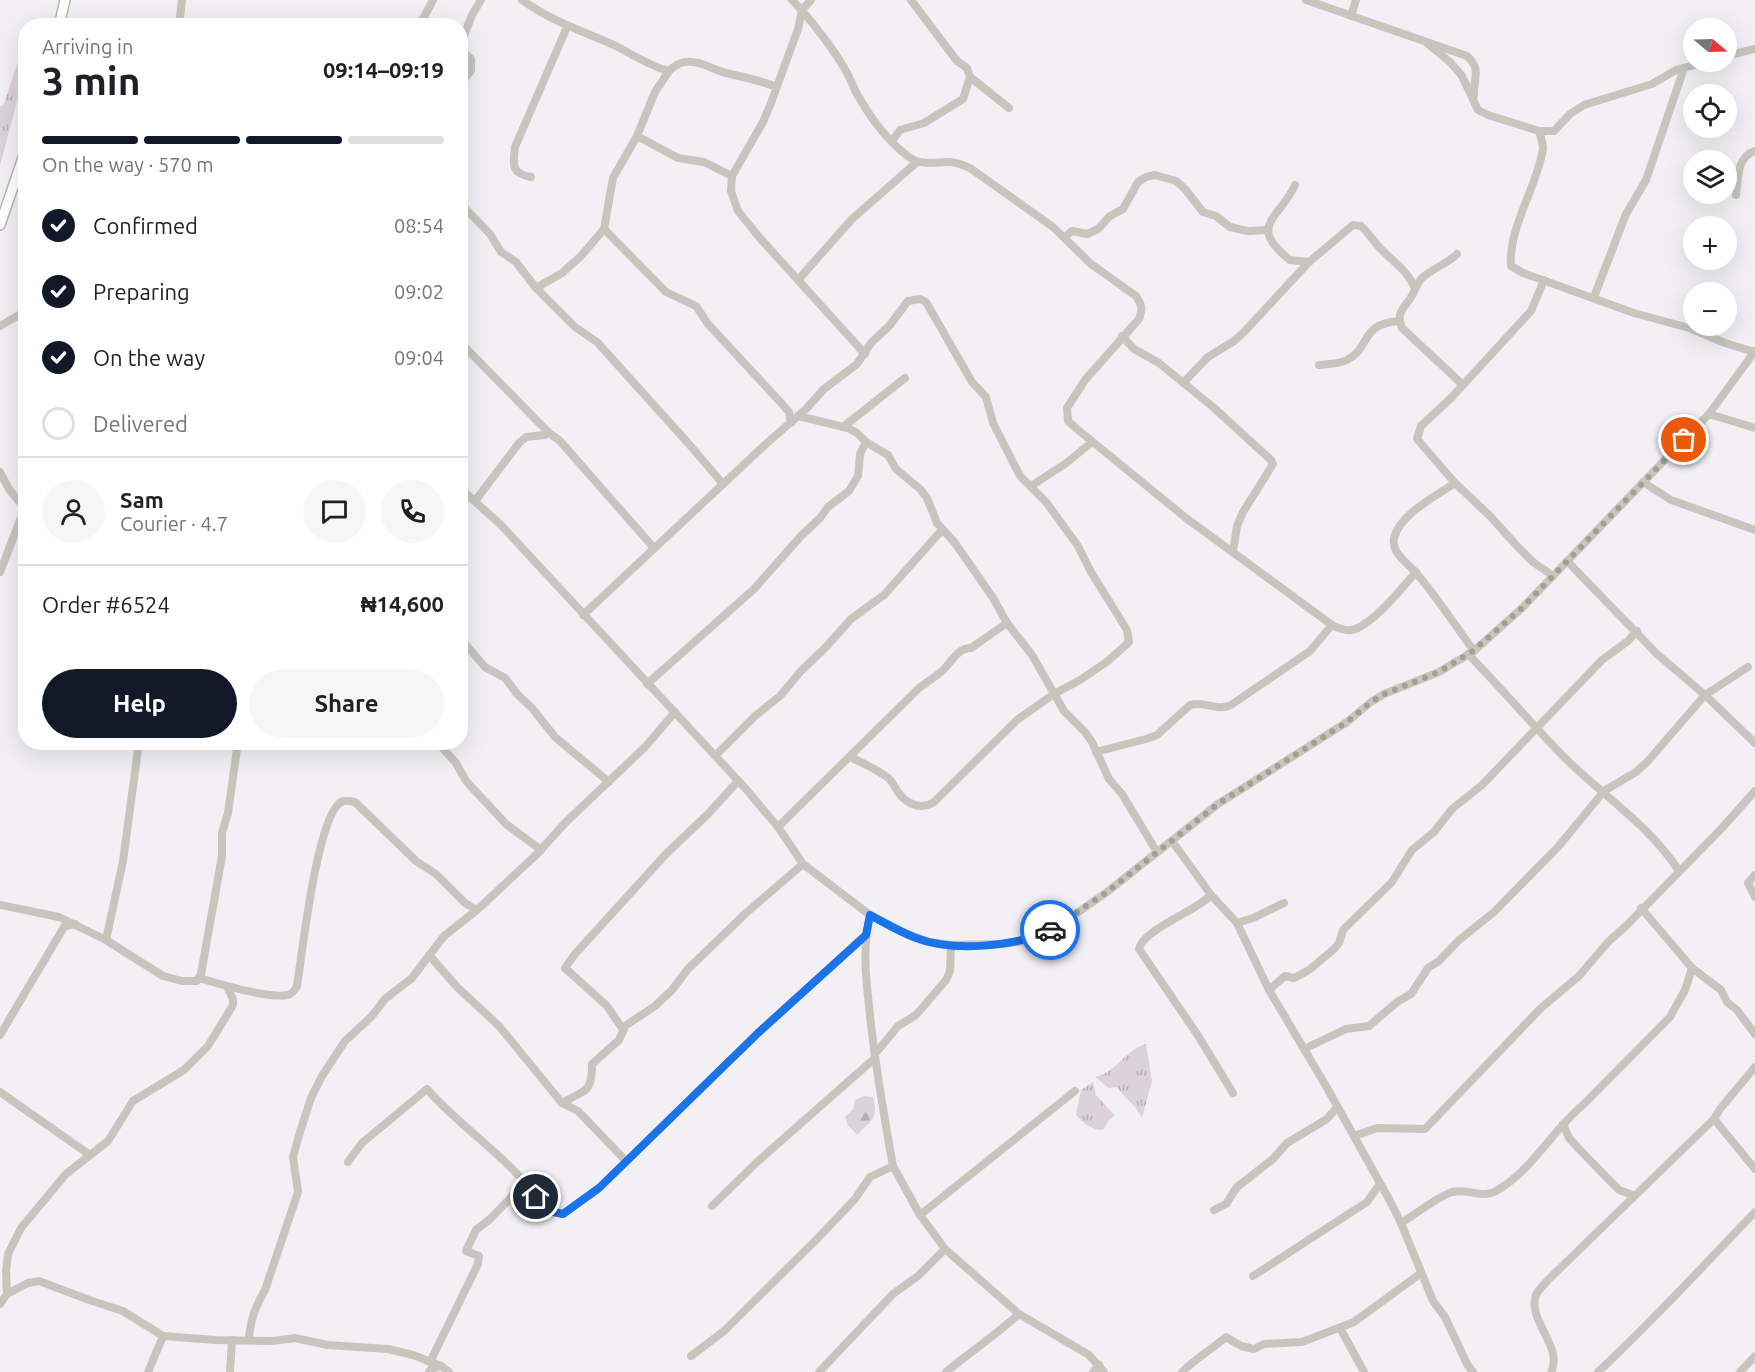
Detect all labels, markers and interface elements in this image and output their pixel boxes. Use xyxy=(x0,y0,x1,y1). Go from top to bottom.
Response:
north arrow xyxy=(1683,18,1737,72)
map controls xyxy=(1683,18,1737,336)
text: Arriving in xyxy=(42,35,133,58)
text: 09:14–09:19 xyxy=(323,57,444,82)
text: 3 min xyxy=(42,59,141,102)
button: locate xyxy=(1683,84,1737,138)
button: layers xyxy=(1683,150,1737,204)
text: On the way · 570 m xyxy=(42,153,214,176)
icon: check xyxy=(42,209,75,242)
text: Confirmed xyxy=(93,213,198,238)
text: 08:54 xyxy=(394,214,444,237)
button: + xyxy=(1683,216,1737,270)
icon: check xyxy=(42,275,75,308)
text: Preparing xyxy=(93,279,190,304)
text: 09:02 xyxy=(394,280,444,303)
button: − xyxy=(1683,282,1737,336)
icon: check xyxy=(42,341,75,374)
text: On the way xyxy=(93,345,205,370)
text: 09:04 xyxy=(394,346,444,369)
text: Delivered xyxy=(93,411,188,436)
pin xyxy=(1658,414,1709,465)
icon: bag xyxy=(1667,423,1700,456)
button: person xyxy=(42,480,105,543)
button: chat xyxy=(303,480,366,543)
button: phone xyxy=(381,480,444,543)
text: Sam xyxy=(120,487,164,512)
text: Courier · 4.7 xyxy=(120,512,228,535)
text: ₦14,600 xyxy=(361,591,444,616)
text: Order #6524 xyxy=(42,592,170,617)
button: Help xyxy=(42,669,237,738)
button: Share xyxy=(249,669,444,738)
courier xyxy=(1020,900,1080,960)
icon: car xyxy=(1034,914,1067,947)
pin xyxy=(510,1171,561,1222)
icon: home xyxy=(519,1180,552,1213)

